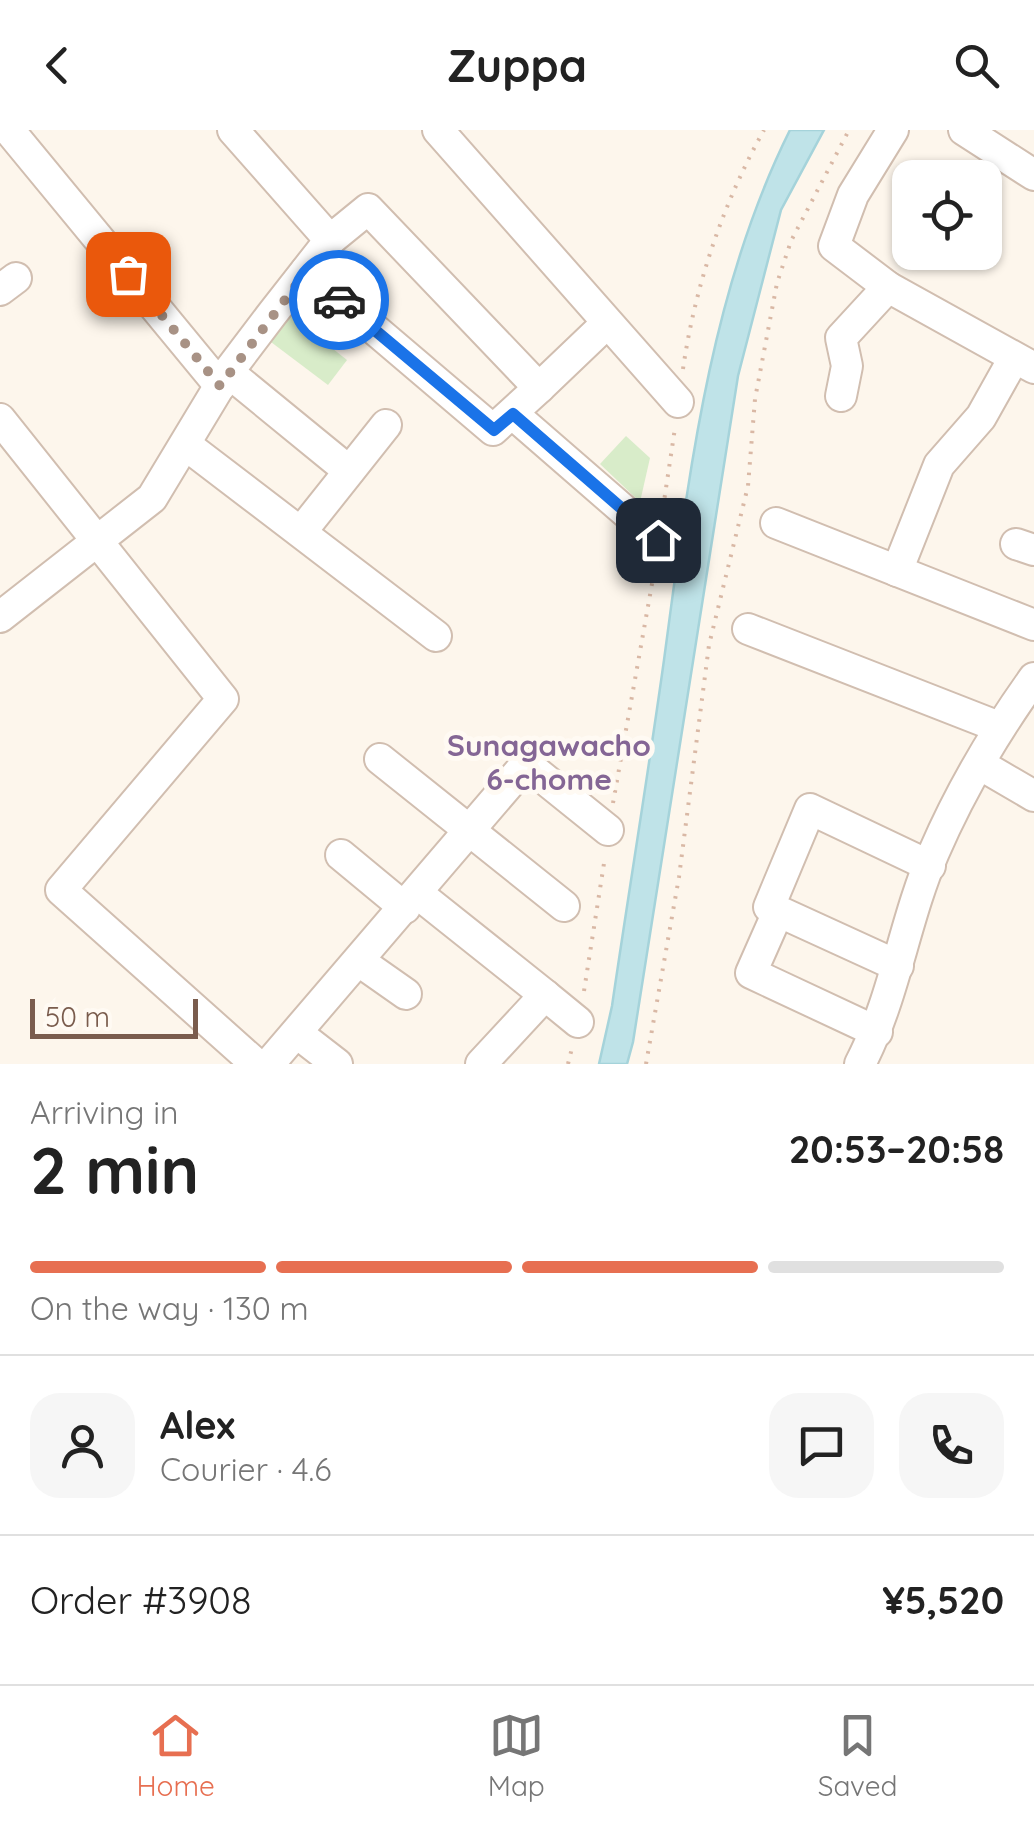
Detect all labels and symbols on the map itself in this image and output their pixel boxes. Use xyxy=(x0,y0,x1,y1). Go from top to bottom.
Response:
pin xyxy=(86,232,171,317)
courier xyxy=(289,250,389,350)
pin xyxy=(616,498,701,583)
district label: Sunagawacho 6-chome xyxy=(447,726,651,798)
scale bar xyxy=(30,994,198,1038)

